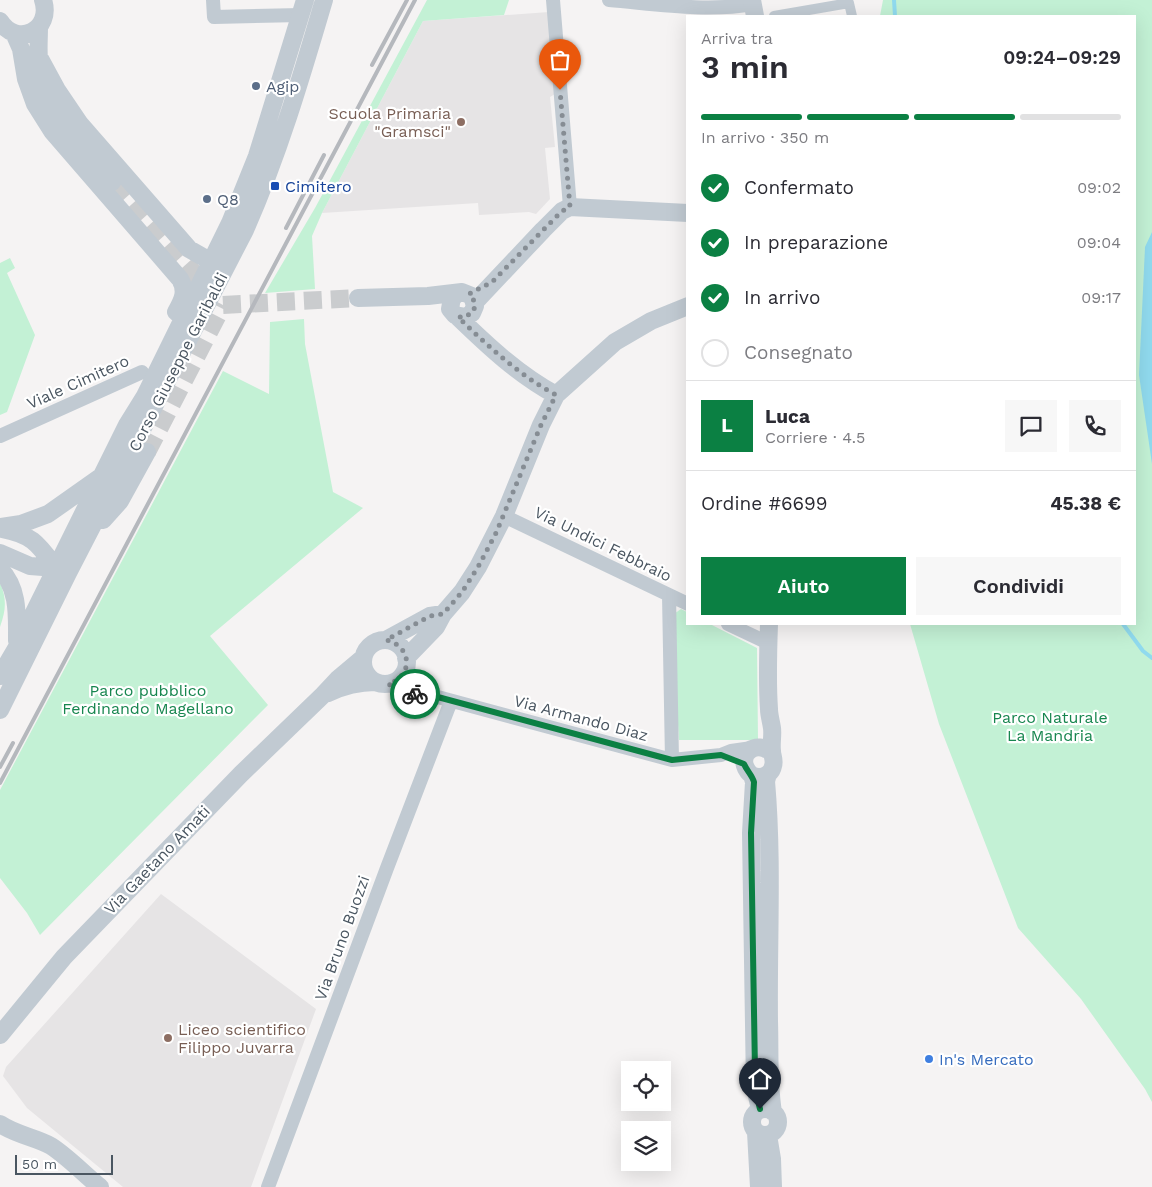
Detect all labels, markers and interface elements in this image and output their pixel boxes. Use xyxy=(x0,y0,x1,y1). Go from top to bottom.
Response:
text: Arriva tra xyxy=(701,29,773,48)
pin xyxy=(539,39,581,90)
icon: bag xyxy=(546,46,574,74)
text: 09:24–09:29 xyxy=(1003,46,1121,69)
text: 3 min xyxy=(701,48,789,86)
place label: Agip xyxy=(266,77,299,96)
marker: Agip xyxy=(250,80,262,92)
place label: Scuola Primaria "Gramsci" xyxy=(329,104,451,141)
marker: Scuola Primaria "Gramsci" xyxy=(455,116,467,128)
text: In arrivo · 350 m xyxy=(701,128,829,147)
icon: check xyxy=(701,174,729,202)
text: Confermato xyxy=(744,176,854,199)
place label: Cimitero xyxy=(285,177,352,196)
text: 09:02 xyxy=(1077,178,1121,197)
marker: Cimitero xyxy=(269,180,281,192)
place label: Q8 xyxy=(217,190,239,209)
marker: Q8 xyxy=(201,193,213,205)
icon: check xyxy=(701,229,729,257)
text: In preparazione xyxy=(744,231,888,254)
text: 09:04 xyxy=(1077,233,1121,252)
street label: Corso Giuseppe Garibaldi xyxy=(125,269,231,455)
icon: check xyxy=(701,284,729,312)
text: In arrivo xyxy=(744,286,820,309)
text: 09:17 xyxy=(1081,288,1121,307)
text: Consegnato xyxy=(744,341,853,364)
street label: Viale Cimitero xyxy=(24,351,132,413)
button: chat xyxy=(1005,400,1057,452)
button: phone xyxy=(1069,400,1121,452)
text: Luca xyxy=(765,405,810,428)
text: L xyxy=(721,414,733,437)
text: Corriere · 4.5 xyxy=(765,428,865,447)
text: Ordine #6699 xyxy=(701,492,827,515)
text: 45.38 € xyxy=(1050,492,1121,515)
street label: Via Undici Febbraio xyxy=(531,503,675,585)
button: Aiuto xyxy=(701,557,906,615)
button: Condividi xyxy=(916,557,1121,615)
courier xyxy=(390,669,440,719)
icon: bike xyxy=(401,680,429,708)
park label: Parco pubblico Ferdinando Magellano xyxy=(62,681,234,718)
street label: Via Armando Diaz xyxy=(512,691,650,745)
park label: Parco Naturale La Mandria xyxy=(992,708,1108,745)
street label: Via Gaetano Amati xyxy=(100,802,214,918)
street label: Via Bruno Buozzi xyxy=(311,873,373,1003)
place label: Liceo scientifico Filippo Juvarra xyxy=(178,1020,306,1057)
marker: Liceo scientifico Filippo Juvarra xyxy=(162,1032,174,1044)
place label: In's Mercato xyxy=(939,1050,1034,1069)
marker: In's Mercato xyxy=(923,1053,935,1065)
pin xyxy=(739,1058,781,1109)
map controls xyxy=(621,1061,671,1171)
button: locate xyxy=(621,1061,671,1111)
icon: home xyxy=(746,1065,774,1093)
button: layers xyxy=(621,1121,671,1171)
scale bar xyxy=(15,1152,112,1175)
text: 50 m xyxy=(22,1156,57,1172)

